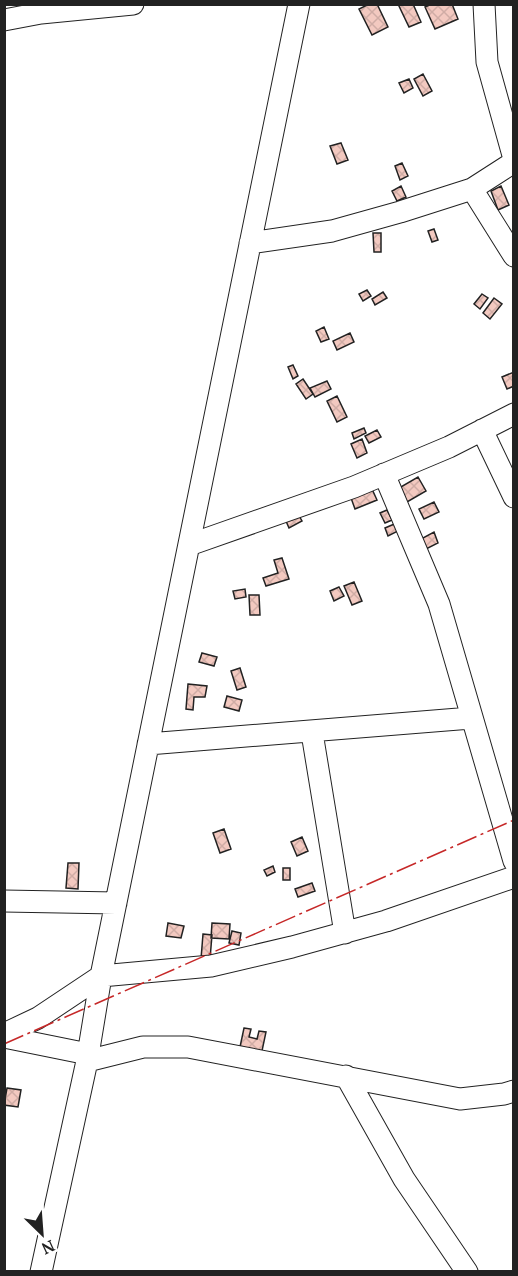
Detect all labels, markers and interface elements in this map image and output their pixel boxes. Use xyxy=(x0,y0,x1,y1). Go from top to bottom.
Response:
north arrow xyxy=(12,1204,72,1264)
text: N xyxy=(38,1235,58,1260)

